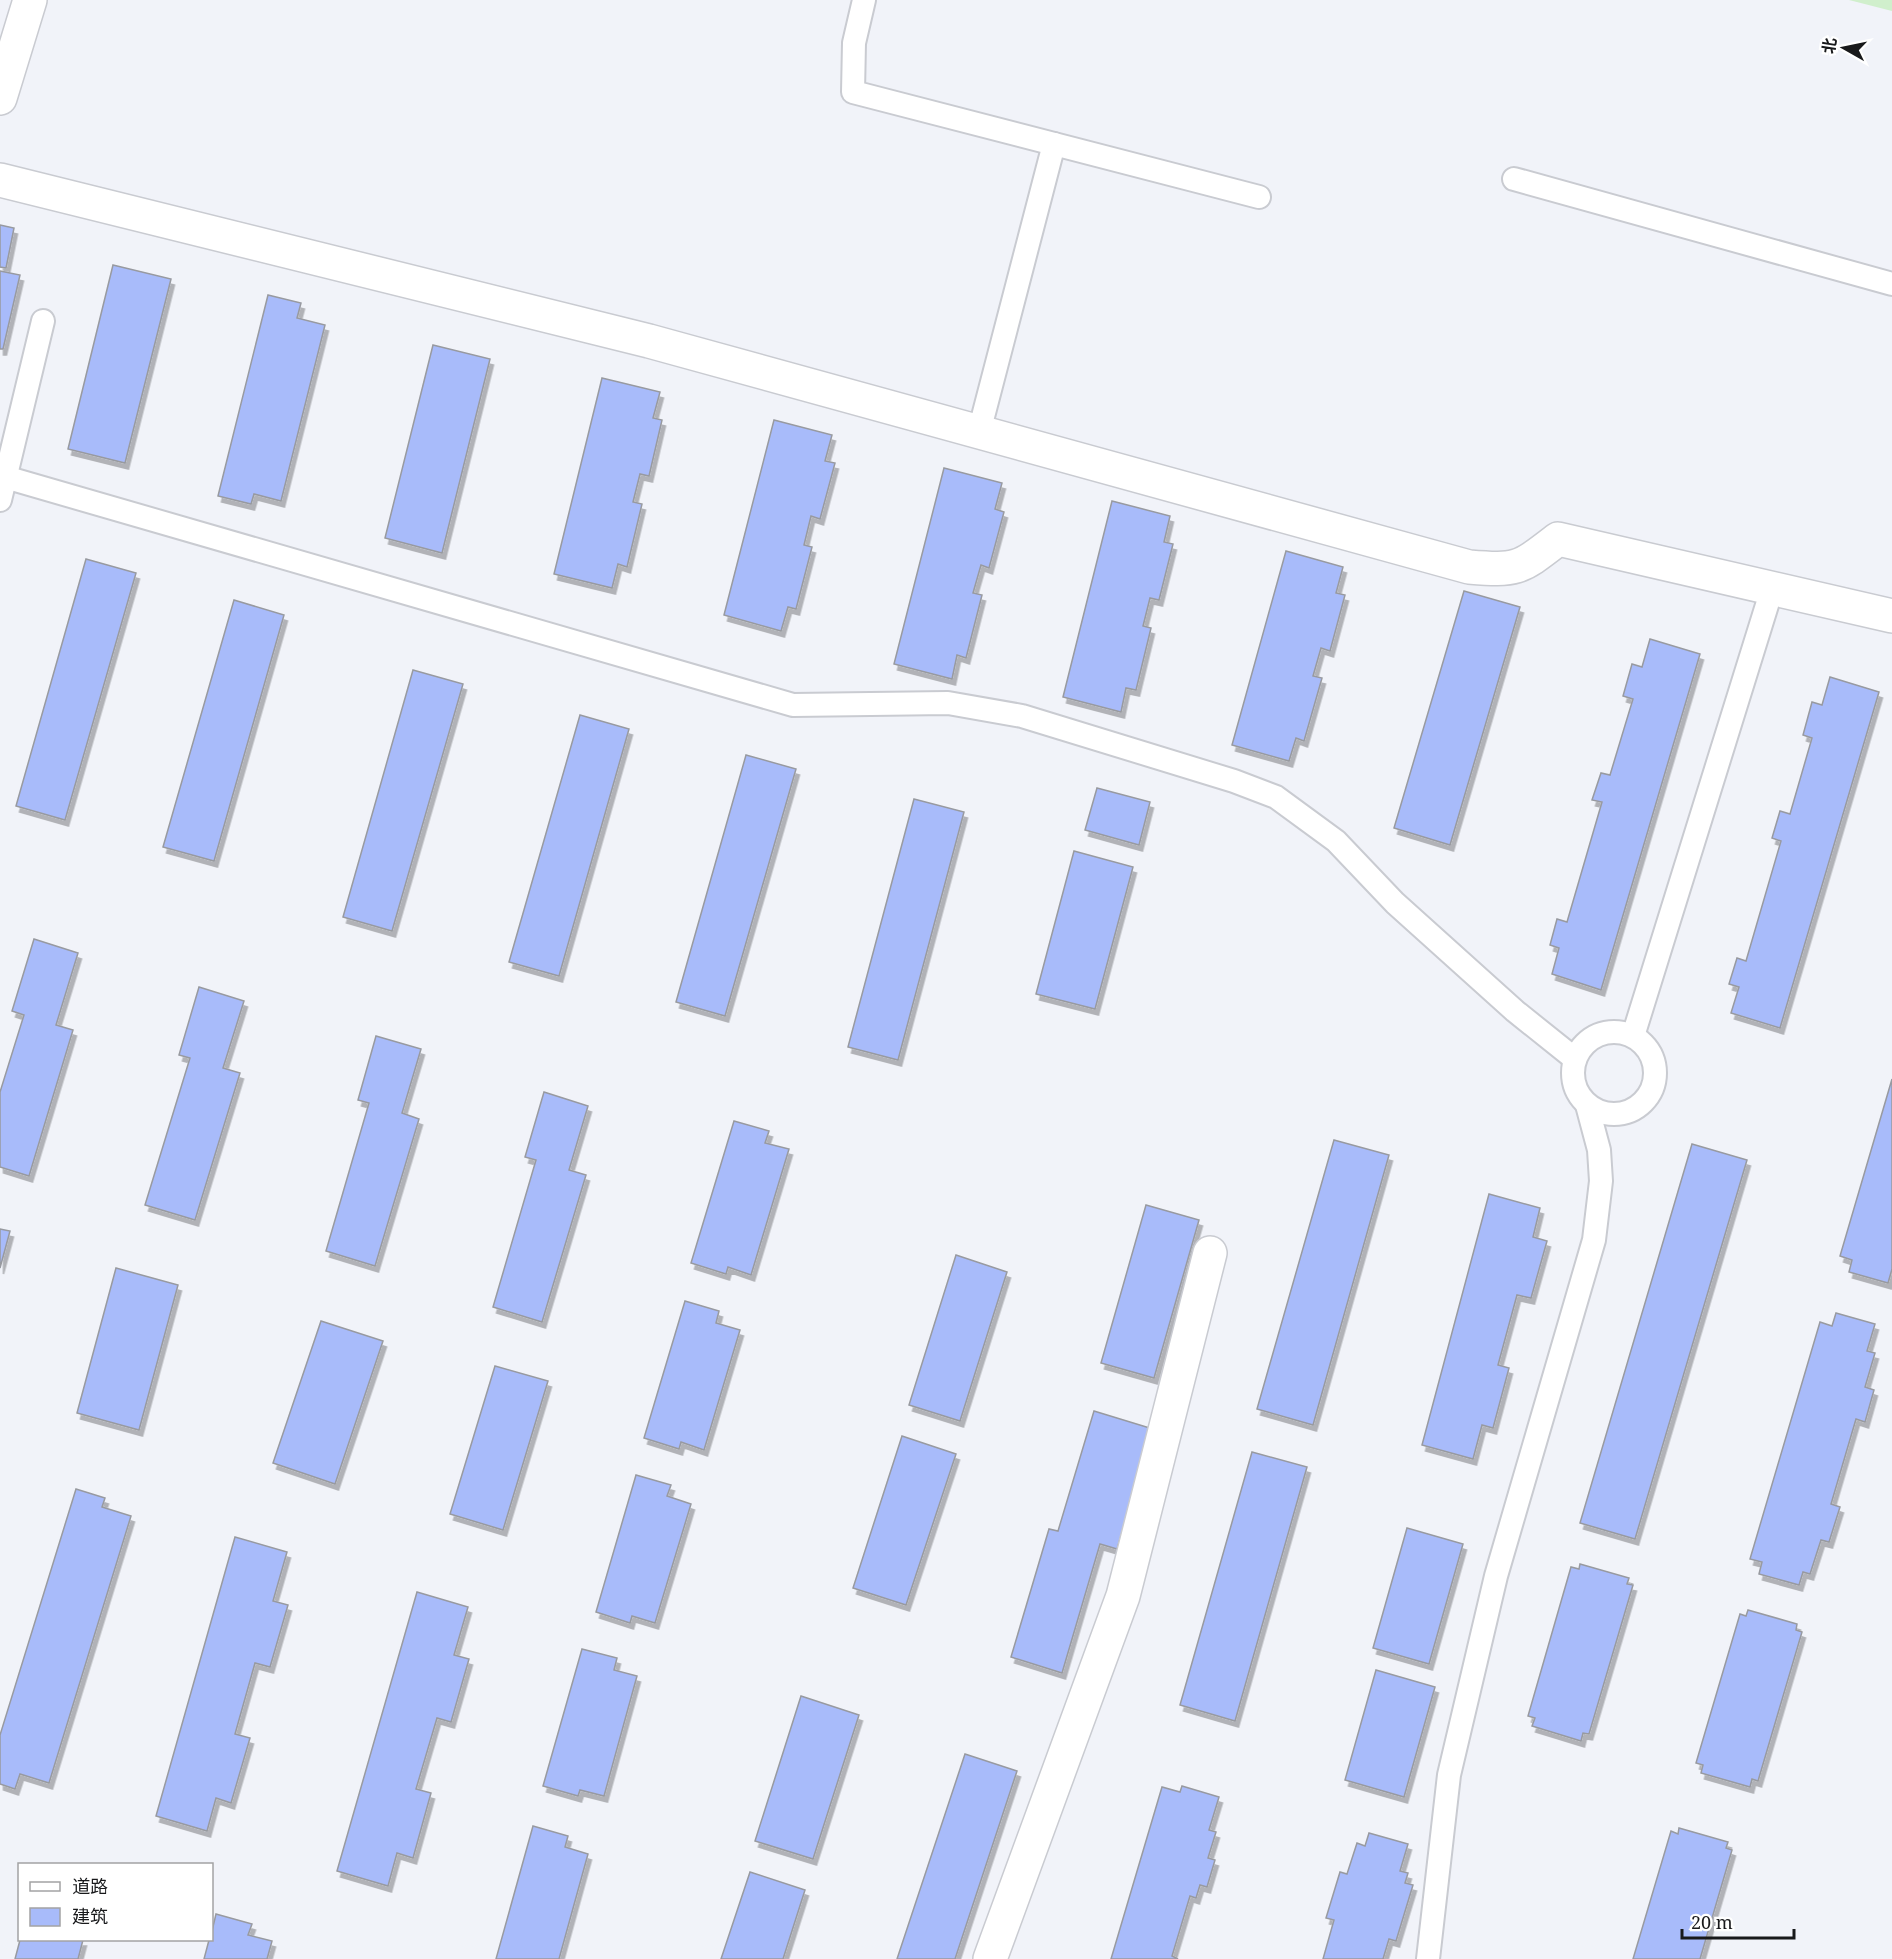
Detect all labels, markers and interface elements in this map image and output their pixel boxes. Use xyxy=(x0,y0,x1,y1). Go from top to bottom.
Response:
north arrow xyxy=(1814,18,1874,78)
text: 北 xyxy=(1817,36,1841,55)
legend xyxy=(18,1863,213,1941)
text: 道路 xyxy=(72,1874,108,1898)
scale bar xyxy=(1682,1902,1794,1940)
text: 建筑 xyxy=(72,1904,108,1928)
text: 20 m xyxy=(1691,1910,1733,1934)

